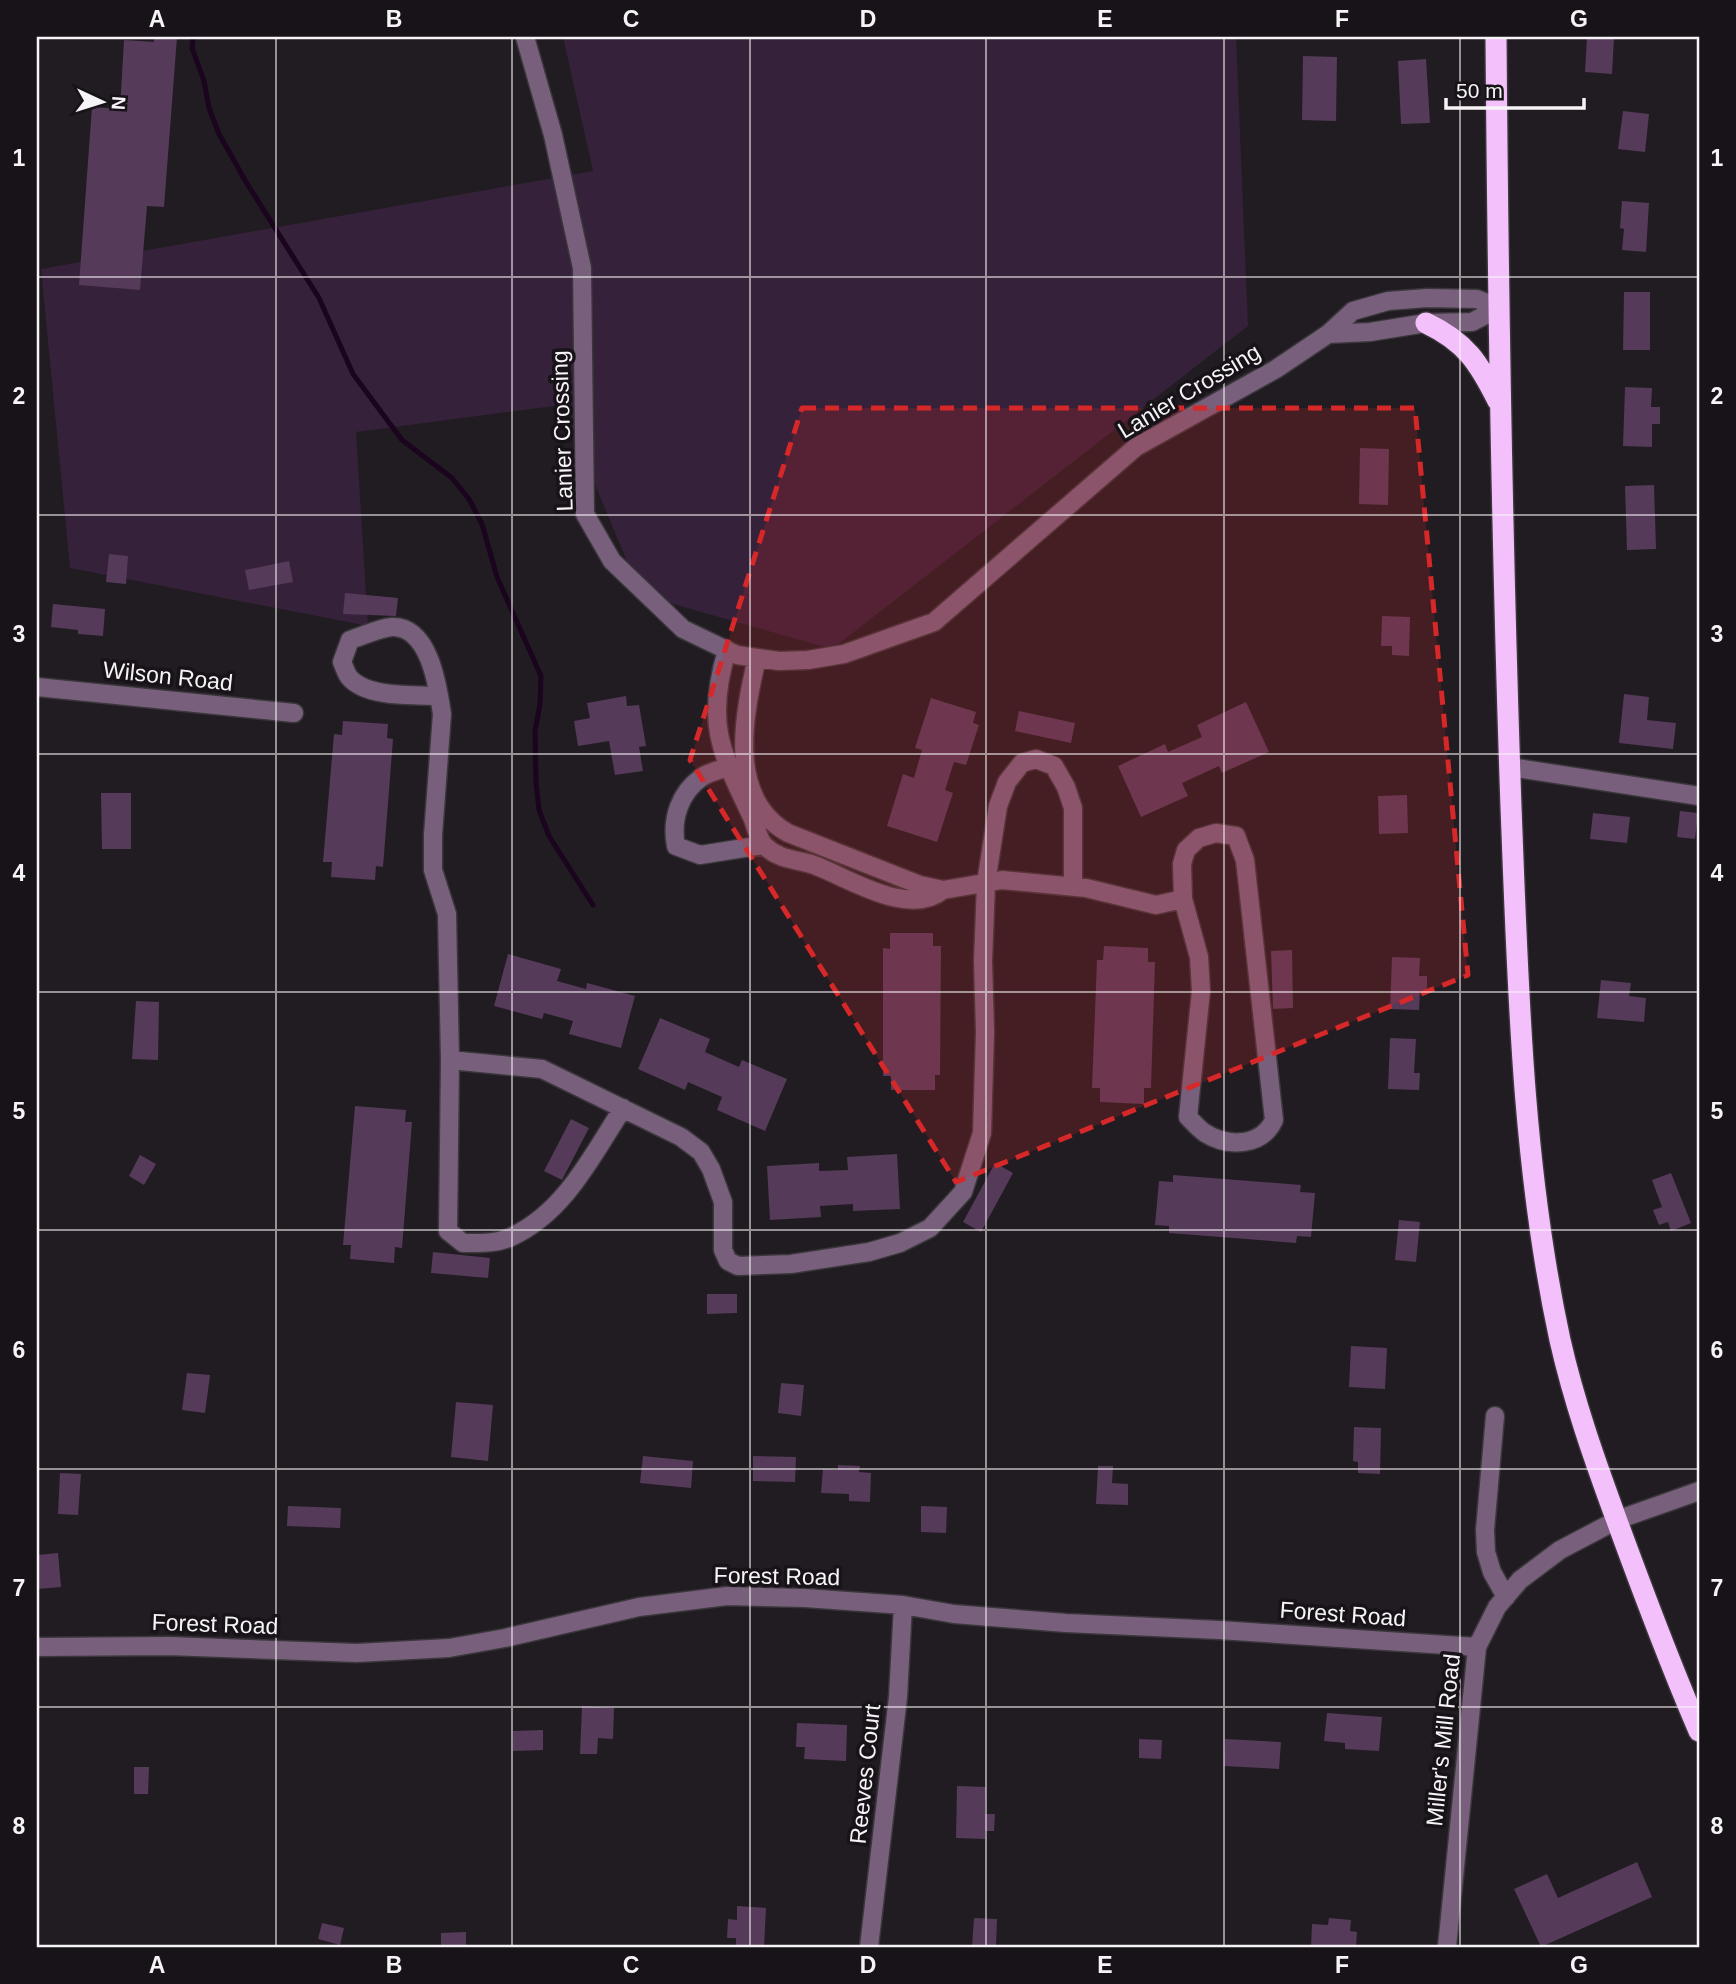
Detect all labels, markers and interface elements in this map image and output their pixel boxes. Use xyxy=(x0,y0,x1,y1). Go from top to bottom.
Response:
text: A xyxy=(149,6,165,32)
text: B xyxy=(386,6,402,32)
text: C xyxy=(623,6,639,32)
text: D xyxy=(860,6,876,32)
text: E xyxy=(1097,6,1113,32)
text: F xyxy=(1335,6,1349,32)
text: G xyxy=(1570,6,1588,32)
north arrow xyxy=(66,66,136,136)
scale bar xyxy=(1446,66,1584,110)
text: 50 m xyxy=(1456,79,1503,102)
text: N xyxy=(108,96,129,111)
text: 1 xyxy=(13,145,26,171)
text: 1 xyxy=(1711,145,1724,171)
street label: Lanier Crossing xyxy=(1113,338,1265,444)
street label: Lanier Crossing xyxy=(546,350,578,512)
text: 2 xyxy=(13,383,25,409)
text: 2 xyxy=(1711,383,1723,409)
text: 3 xyxy=(13,621,25,647)
text: 3 xyxy=(1711,621,1723,647)
street label: Wilson Road xyxy=(102,656,234,696)
text: 4 xyxy=(13,860,26,886)
text: 4 xyxy=(1711,860,1724,886)
text: 5 xyxy=(13,1098,26,1124)
text: 5 xyxy=(1711,1098,1724,1124)
text: 6 xyxy=(13,1337,25,1363)
text: 6 xyxy=(1711,1337,1723,1363)
street label: Forest Road xyxy=(714,1562,840,1590)
text: 7 xyxy=(13,1575,25,1601)
text: 7 xyxy=(1711,1575,1723,1601)
street label: Forest Road xyxy=(1279,1597,1407,1631)
street label: Forest Road xyxy=(151,1609,279,1639)
street label: Miller's Mill Road xyxy=(1421,1653,1465,1827)
street label: Reeves Court xyxy=(845,1702,885,1845)
text: 8 xyxy=(13,1813,26,1839)
text: 8 xyxy=(1711,1813,1724,1839)
text: A xyxy=(149,1952,165,1978)
text: B xyxy=(386,1952,402,1978)
text: C xyxy=(623,1952,639,1978)
text: D xyxy=(860,1952,876,1978)
text: E xyxy=(1097,1952,1113,1978)
text: F xyxy=(1335,1952,1349,1978)
text: G xyxy=(1570,1952,1588,1978)

